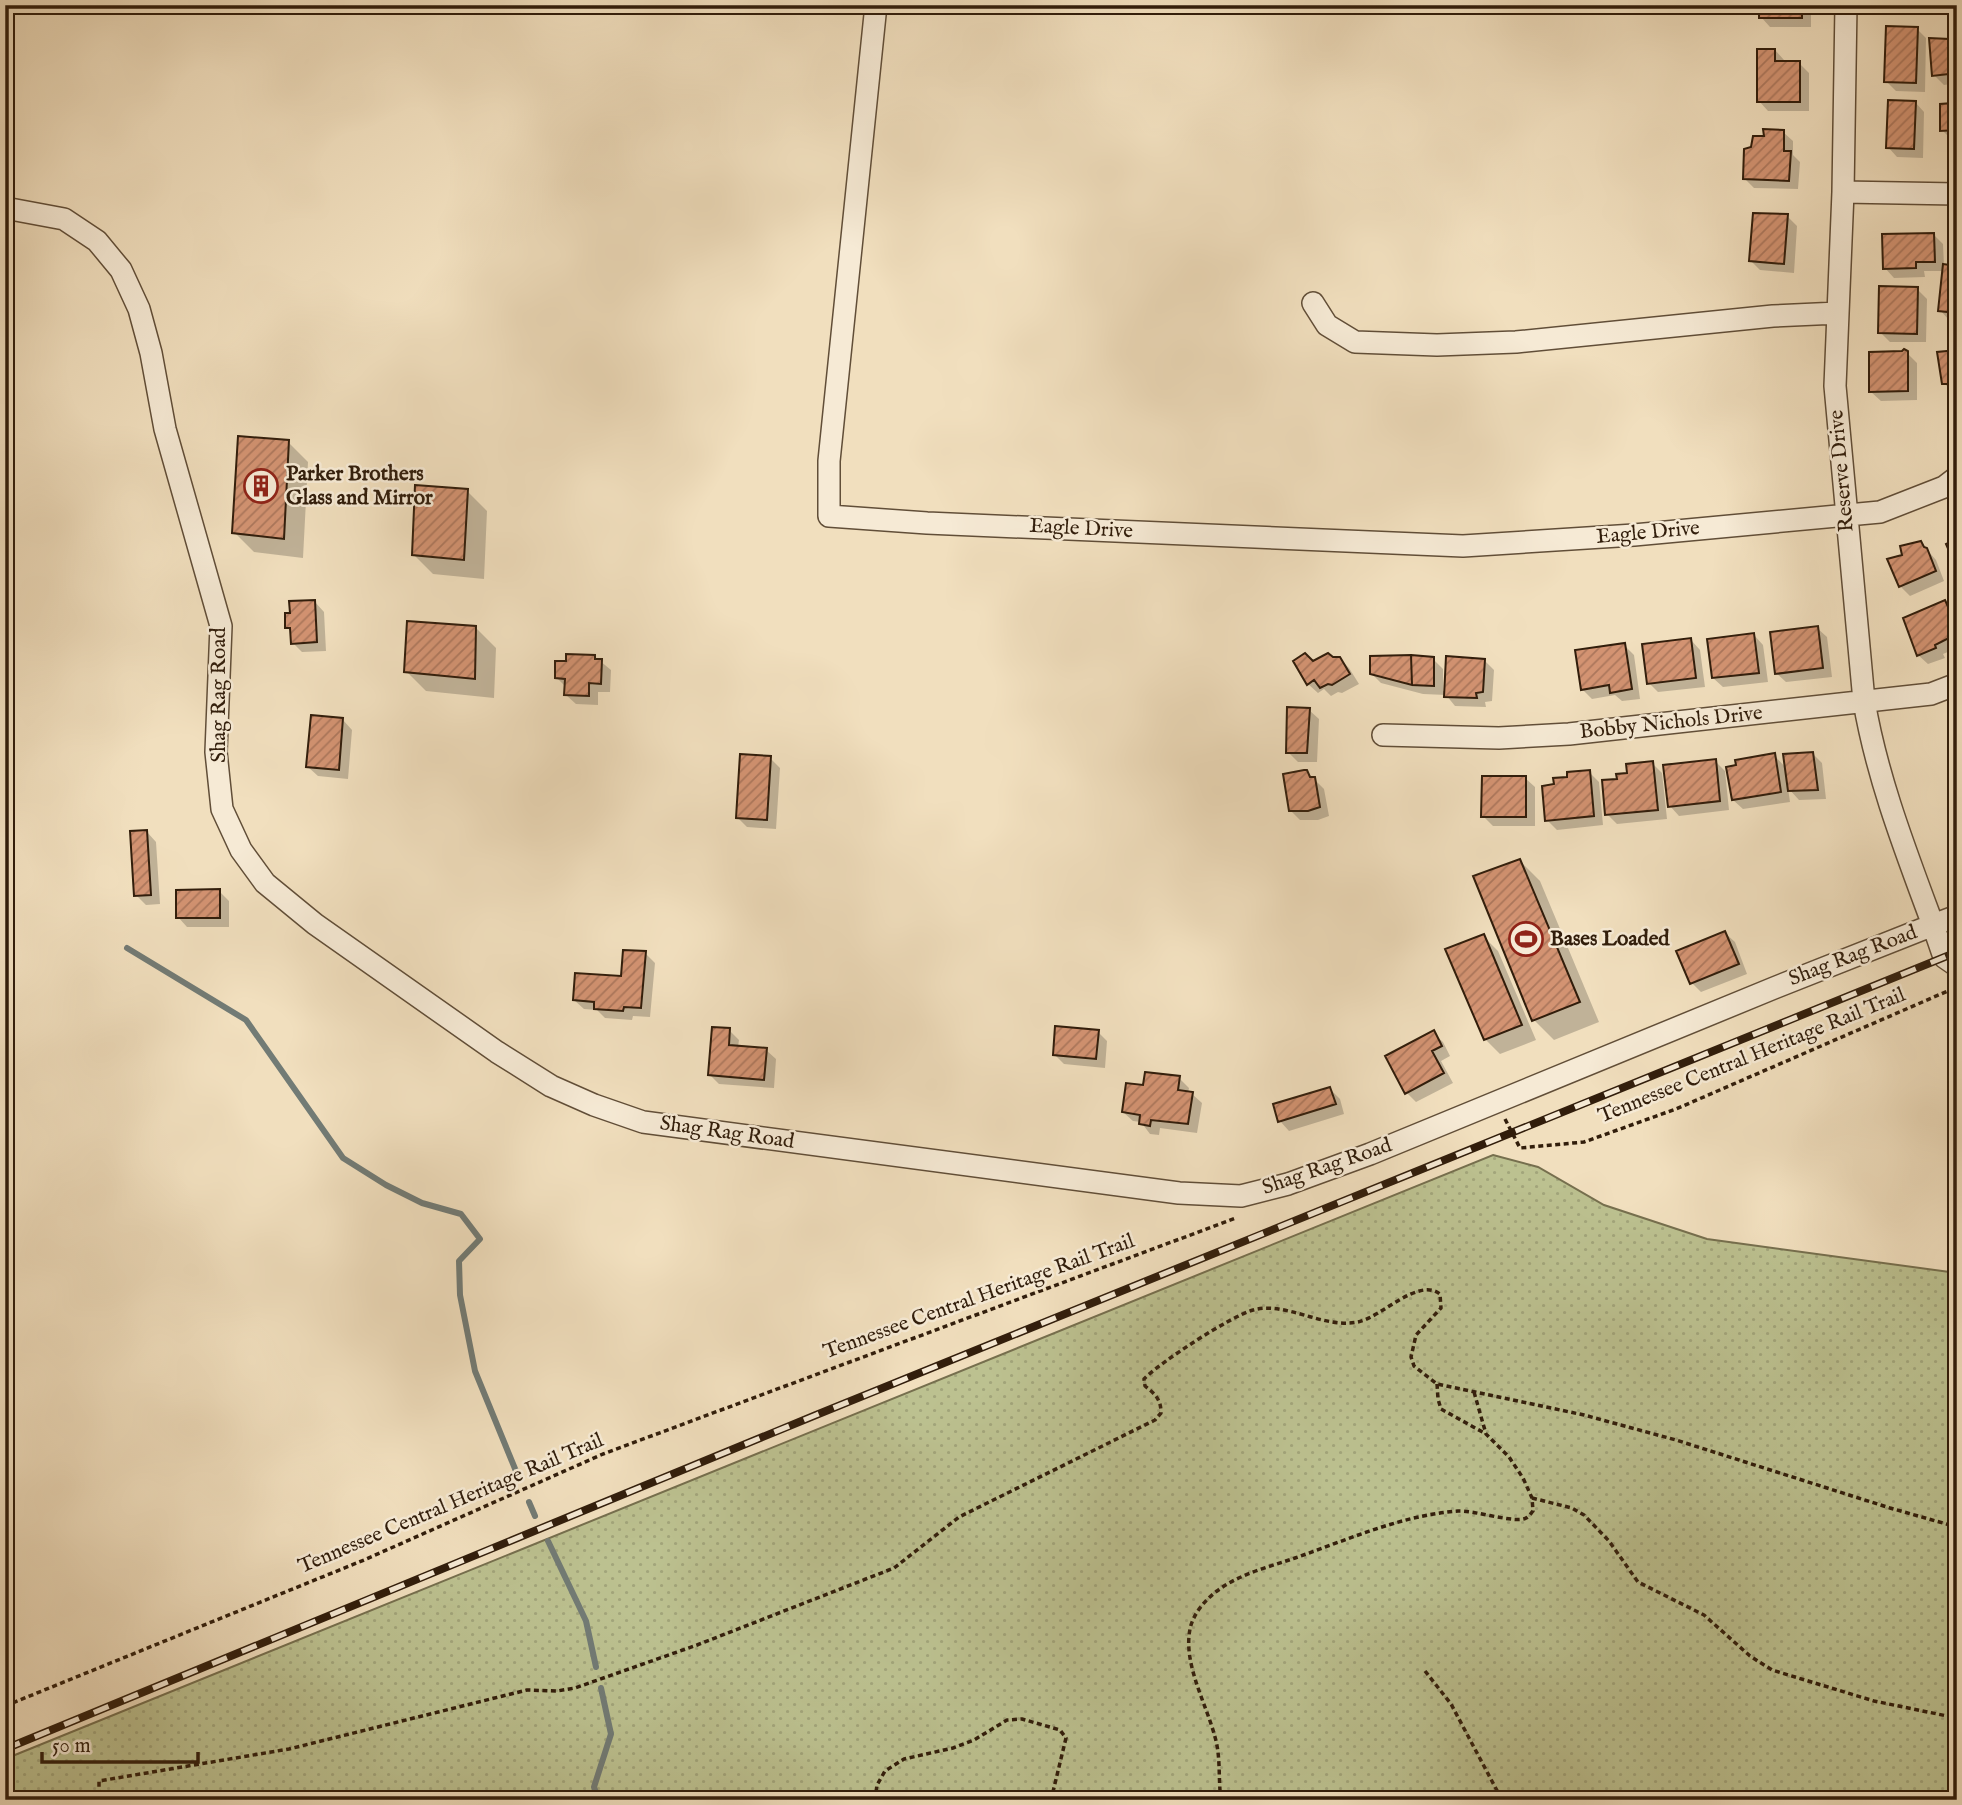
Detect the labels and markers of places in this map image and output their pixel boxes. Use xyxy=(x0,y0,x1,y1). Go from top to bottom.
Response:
place label: Parker Brothers Glass and Mirror xyxy=(286,461,433,512)
building icon: Parker Brothers Glass and Mirror xyxy=(242,467,280,505)
sports icon: Bases Loaded xyxy=(1507,920,1545,958)
place label: Bases Loaded xyxy=(1550,926,1670,953)

